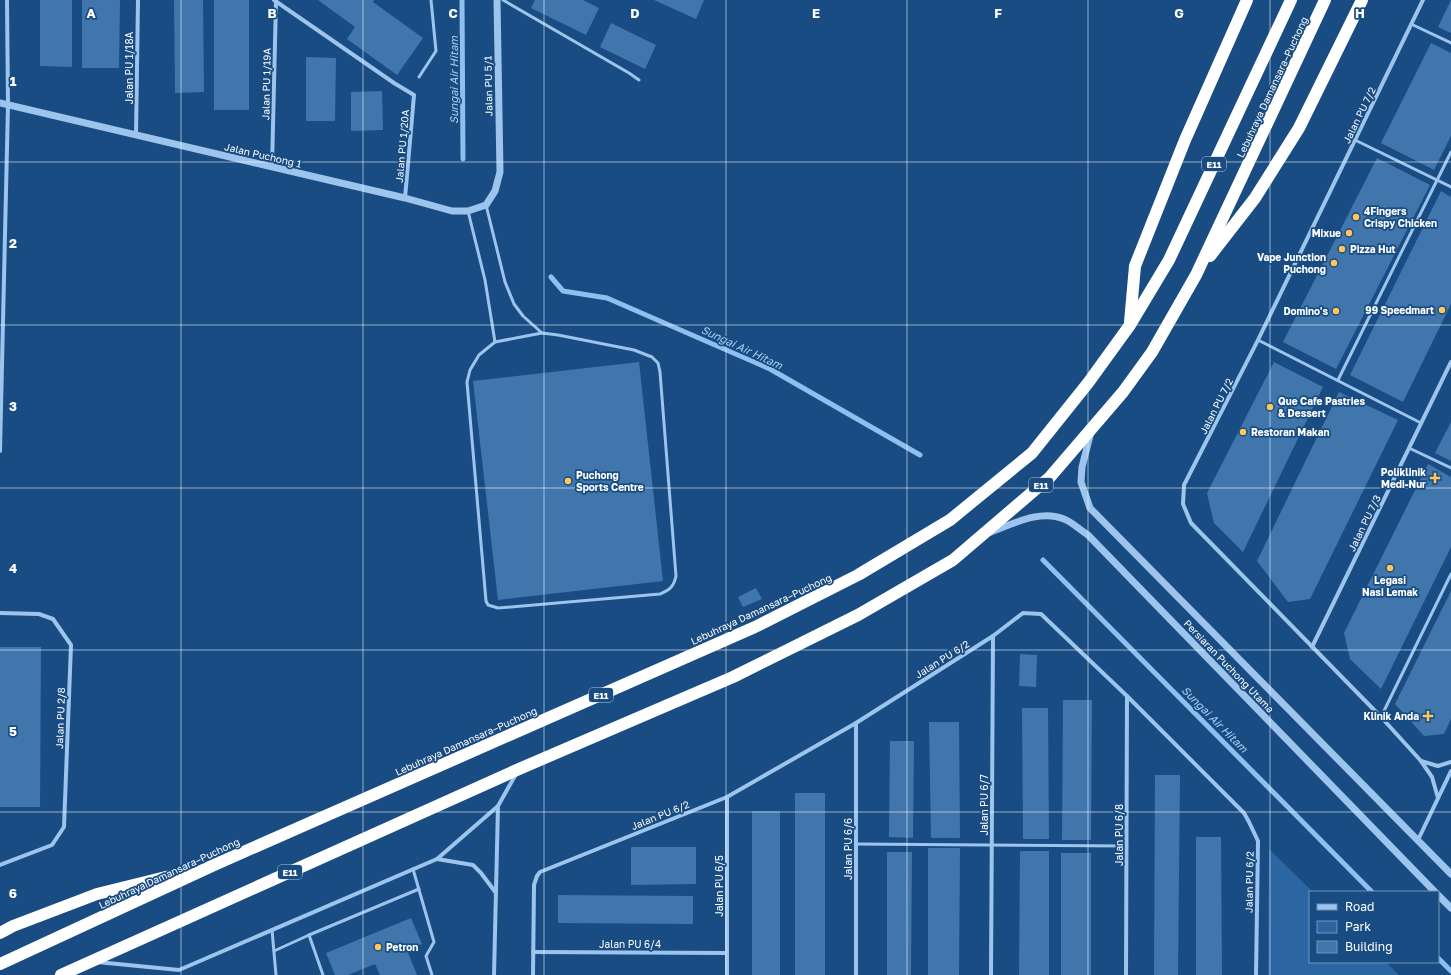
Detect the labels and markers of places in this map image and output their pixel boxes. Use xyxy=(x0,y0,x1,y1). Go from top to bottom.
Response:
place label: 4Fingers Crispy Chicken xyxy=(1364,205,1437,229)
marker: 4Fingers Crispy Chicken xyxy=(1351,212,1361,222)
place label: Mixue xyxy=(1312,227,1341,239)
marker: Mixue xyxy=(1344,228,1354,238)
place label: Pizza Hut xyxy=(1350,243,1396,255)
marker: Pizza Hut xyxy=(1337,244,1347,254)
place label: Vape Junction Puchong xyxy=(1257,251,1326,275)
marker: Vape Junction Puchong xyxy=(1329,258,1339,268)
place label: 99 Speedmart xyxy=(1365,304,1434,316)
place label: Domino's xyxy=(1283,305,1328,317)
marker: 99 Speedmart xyxy=(1437,305,1447,315)
marker: Domino's xyxy=(1331,306,1341,316)
place label: Que Cafe Pastries & Dessert xyxy=(1278,395,1365,419)
marker: Que Cafe Pastries & Dessert xyxy=(1265,402,1275,412)
place label: Restoran Makan xyxy=(1251,426,1330,438)
marker: Restoran Makan xyxy=(1238,427,1248,437)
place label: Poliklinik Medi-Nur xyxy=(1381,466,1426,490)
place label: Puchong Sports Centre xyxy=(576,469,644,493)
marker: Poliklinik Medi-Nur xyxy=(1429,472,1441,484)
marker: Puchong Sports Centre xyxy=(563,476,573,486)
marker: Legasi Nasi Lemak xyxy=(1385,563,1395,573)
place label: Legasi Nasi Lemak xyxy=(1362,574,1418,598)
place label: Klinik Anda xyxy=(1364,710,1419,722)
marker: Klinik Anda xyxy=(1422,710,1434,722)
place label: Petron xyxy=(386,941,418,953)
marker: Petron xyxy=(373,942,383,952)

